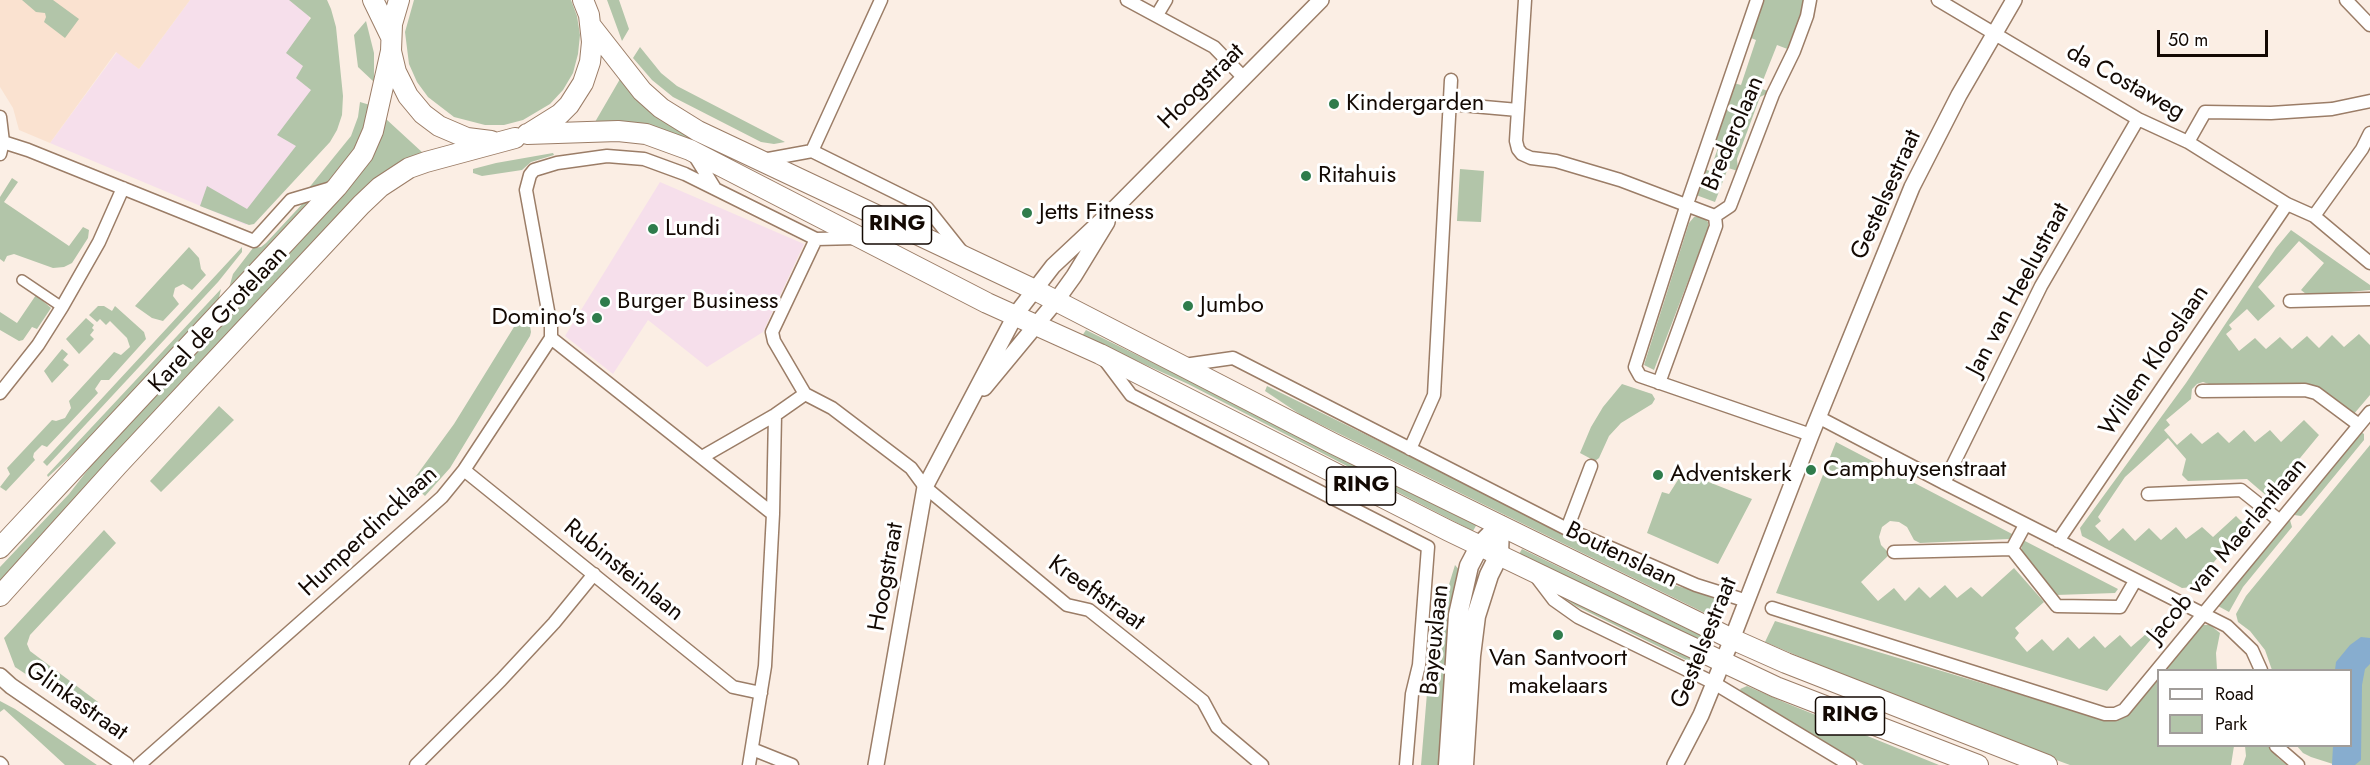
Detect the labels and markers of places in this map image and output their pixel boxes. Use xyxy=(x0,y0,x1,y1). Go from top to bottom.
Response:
place label: Kindergarden xyxy=(1346,90,1484,118)
marker: Kindergarden xyxy=(1327,97,1341,111)
place label: Ritahuis xyxy=(1318,162,1396,190)
marker: Ritahuis xyxy=(1299,169,1313,183)
place label: Jetts Fitness xyxy=(1039,199,1154,227)
marker: Jetts Fitness xyxy=(1020,206,1034,220)
place label: Lundi xyxy=(665,215,720,243)
marker: Lundi xyxy=(646,222,660,236)
place label: Burger Business xyxy=(617,288,779,316)
place label: Jumbo xyxy=(1200,292,1264,320)
marker: Burger Business xyxy=(598,295,612,309)
marker: Jumbo xyxy=(1181,299,1195,313)
place label: Domino's xyxy=(492,304,585,332)
marker: Domino's xyxy=(590,311,604,325)
place label: Camphuysenstraat xyxy=(1823,456,2006,484)
place label: Adventskerk xyxy=(1670,461,1791,489)
marker: Camphuysenstraat xyxy=(1804,463,1818,477)
marker: Adventskerk xyxy=(1651,468,1665,482)
marker: Van Santvoort makelaars xyxy=(1551,628,1565,642)
place label: Van Santvoort makelaars xyxy=(1489,645,1627,701)

